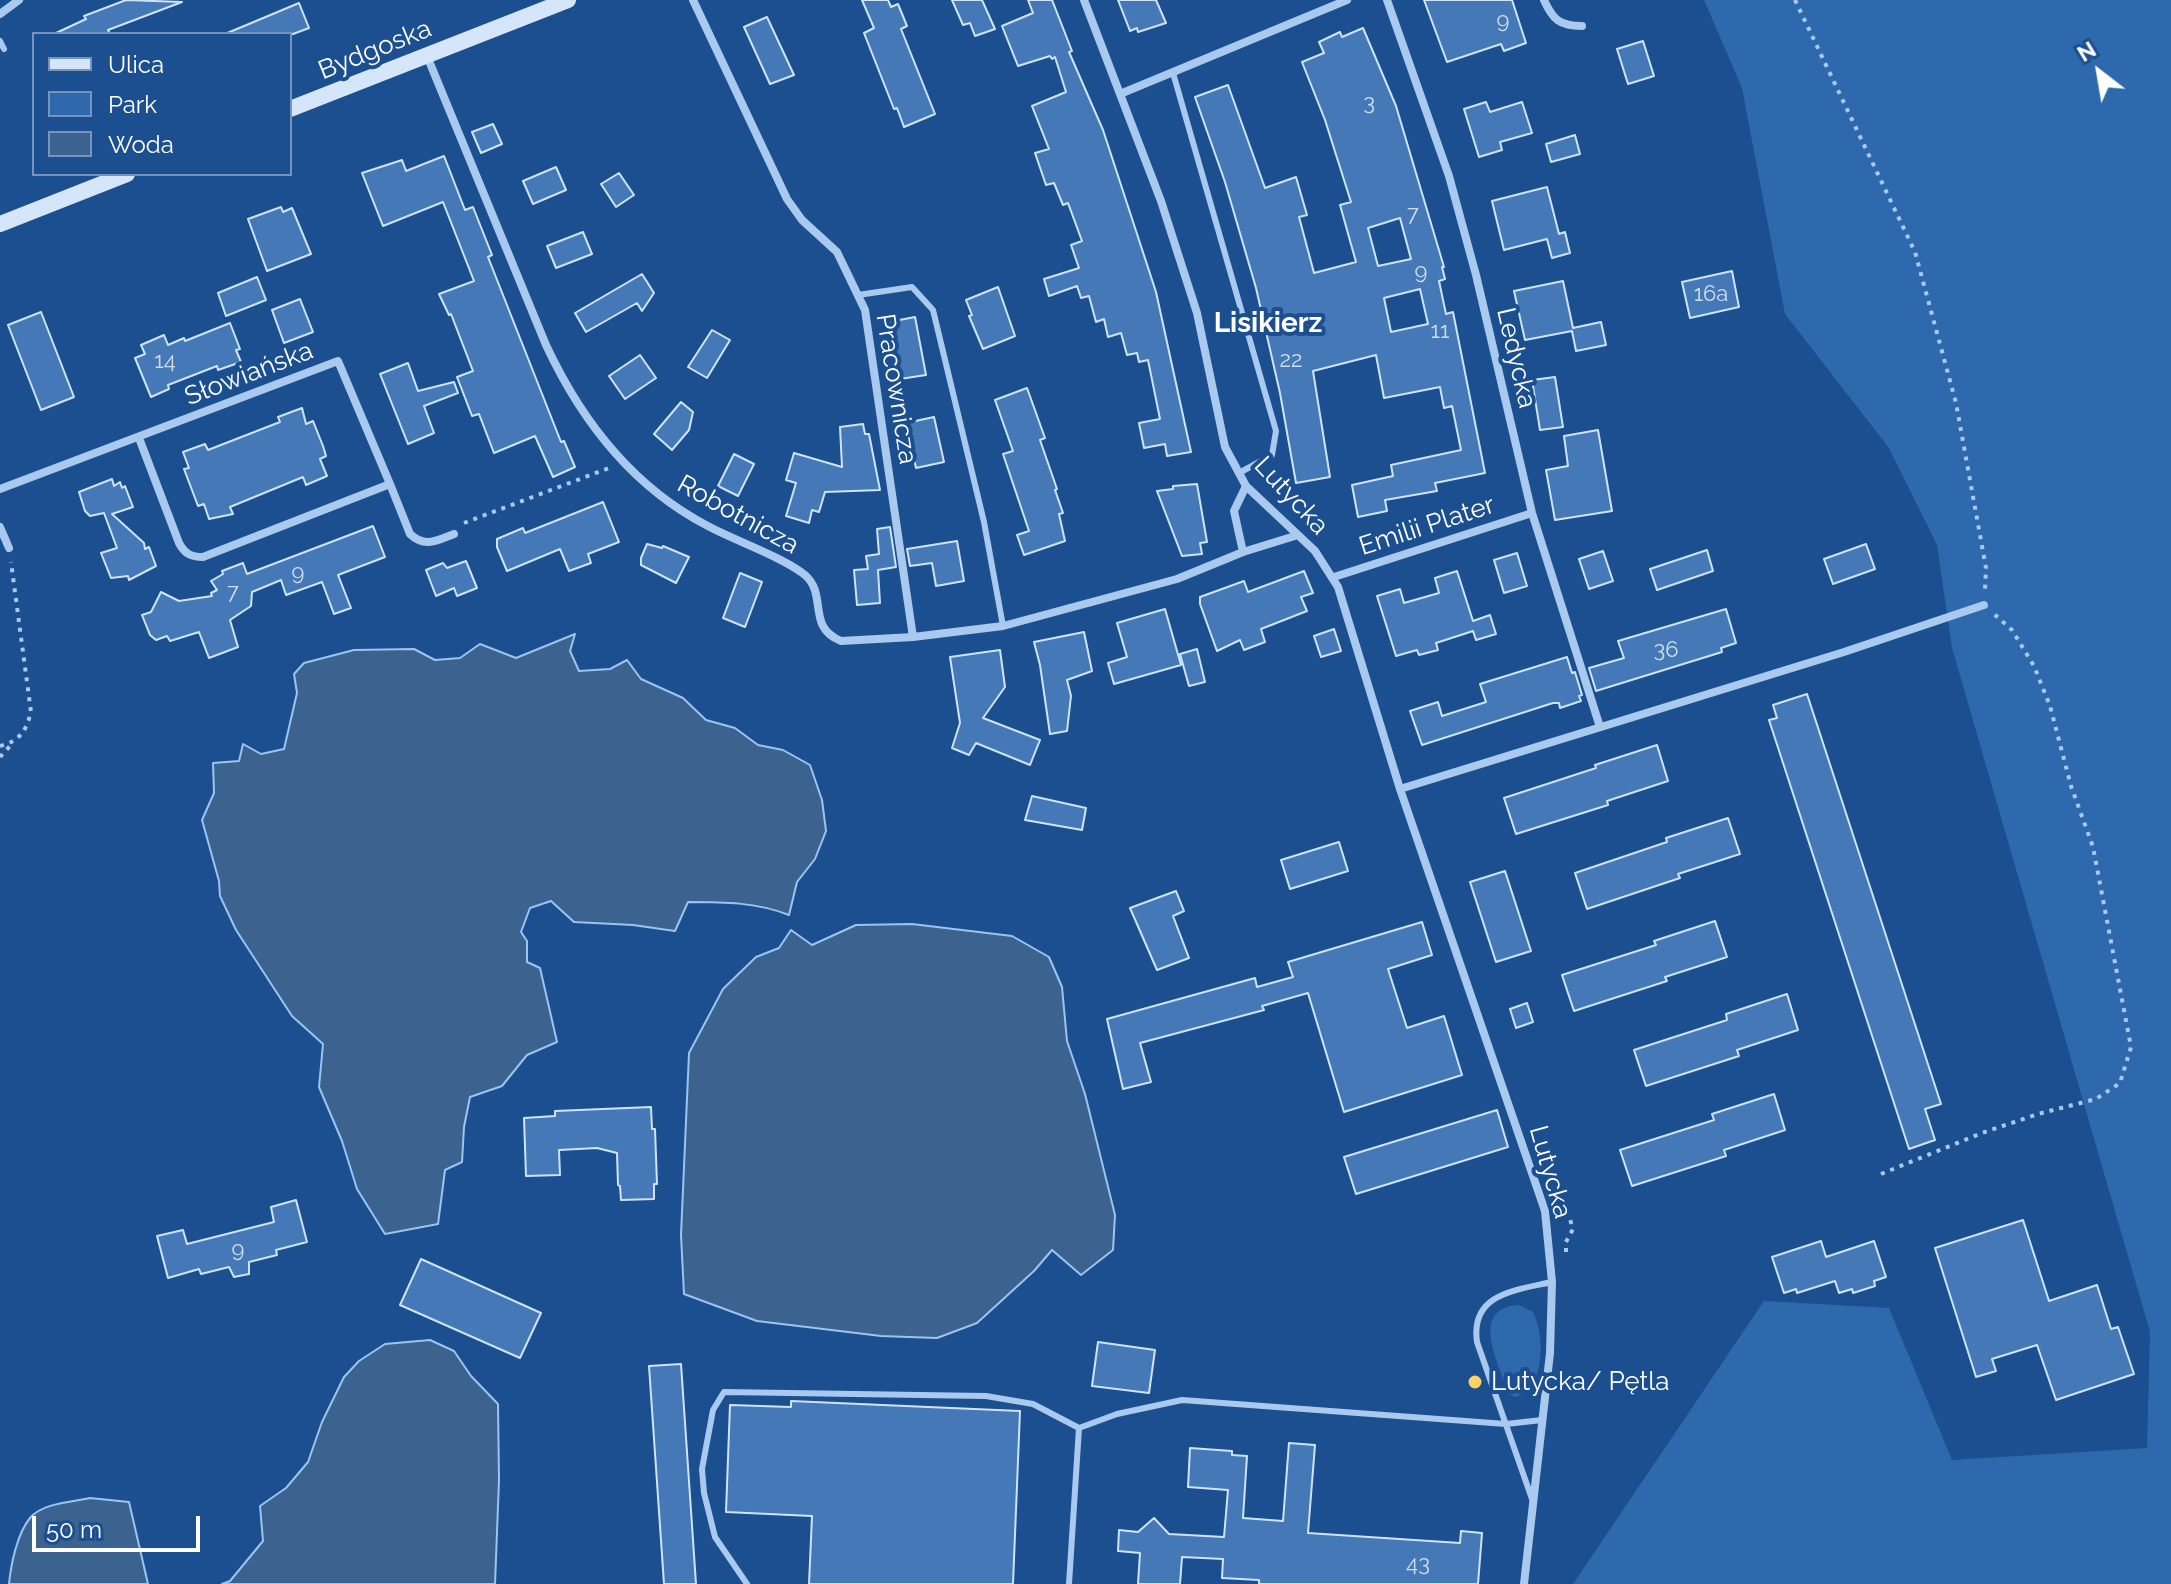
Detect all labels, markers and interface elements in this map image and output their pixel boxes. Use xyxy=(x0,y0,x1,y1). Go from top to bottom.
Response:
house number: 9 xyxy=(1497,8,1509,34)
street label: Bydgoska xyxy=(314,13,436,87)
legend xyxy=(32,32,292,176)
north arrow xyxy=(2059,32,2139,112)
text: N xyxy=(2073,36,2101,67)
text: Ulica xyxy=(108,50,164,79)
text: Park xyxy=(108,90,157,119)
house number: 3 xyxy=(1363,90,1375,116)
text: Woda xyxy=(108,130,174,159)
house number: 7 xyxy=(1407,201,1419,227)
house number: 9 xyxy=(1415,259,1427,285)
house number: 16a xyxy=(1694,281,1728,307)
street label: Ledycka xyxy=(1489,305,1543,411)
district label: Lisikierz xyxy=(1214,307,1322,341)
street label: Pracownicza xyxy=(869,312,923,466)
house number: 11 xyxy=(1431,318,1449,344)
street label: Słowiańska xyxy=(180,335,318,413)
house number: 22 xyxy=(1280,347,1302,373)
house number: 14 xyxy=(154,348,176,374)
street label: Lutycka xyxy=(1247,451,1335,541)
street label: Robotnicza xyxy=(672,469,804,561)
street label: Emilii Plater xyxy=(1355,489,1499,563)
house number: 9 xyxy=(292,560,304,586)
house number: 7 xyxy=(227,579,239,605)
house number: 36 xyxy=(1653,637,1679,663)
street label: Lutycka xyxy=(1522,1122,1578,1222)
house number: 9 xyxy=(232,1237,244,1263)
place label: Lutycka/ Pętla xyxy=(1491,1366,1669,1398)
marker: Lutycka/ Pętla xyxy=(1466,1373,1484,1391)
scale bar xyxy=(36,1500,204,1550)
text: 50 m xyxy=(46,1515,102,1544)
house number: 43 xyxy=(1406,1551,1430,1577)

